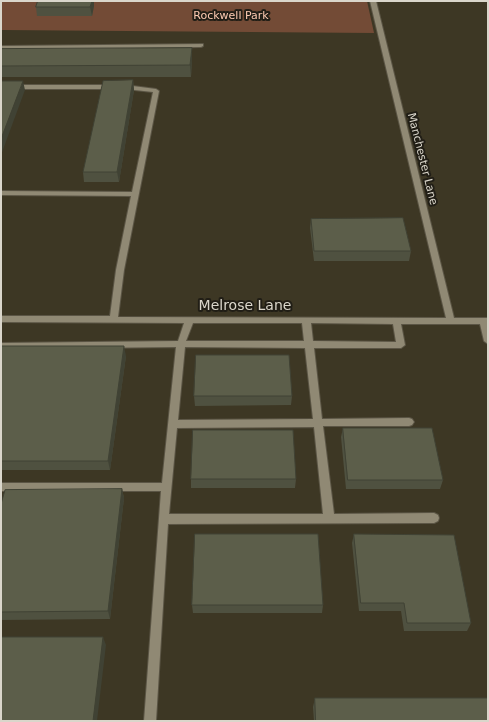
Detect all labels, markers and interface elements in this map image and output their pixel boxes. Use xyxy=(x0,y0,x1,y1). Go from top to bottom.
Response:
park label: Rockwell Park xyxy=(193,9,269,23)
street label: Manchester Lane xyxy=(404,112,440,206)
street label: Melrose Lane xyxy=(199,298,291,314)

